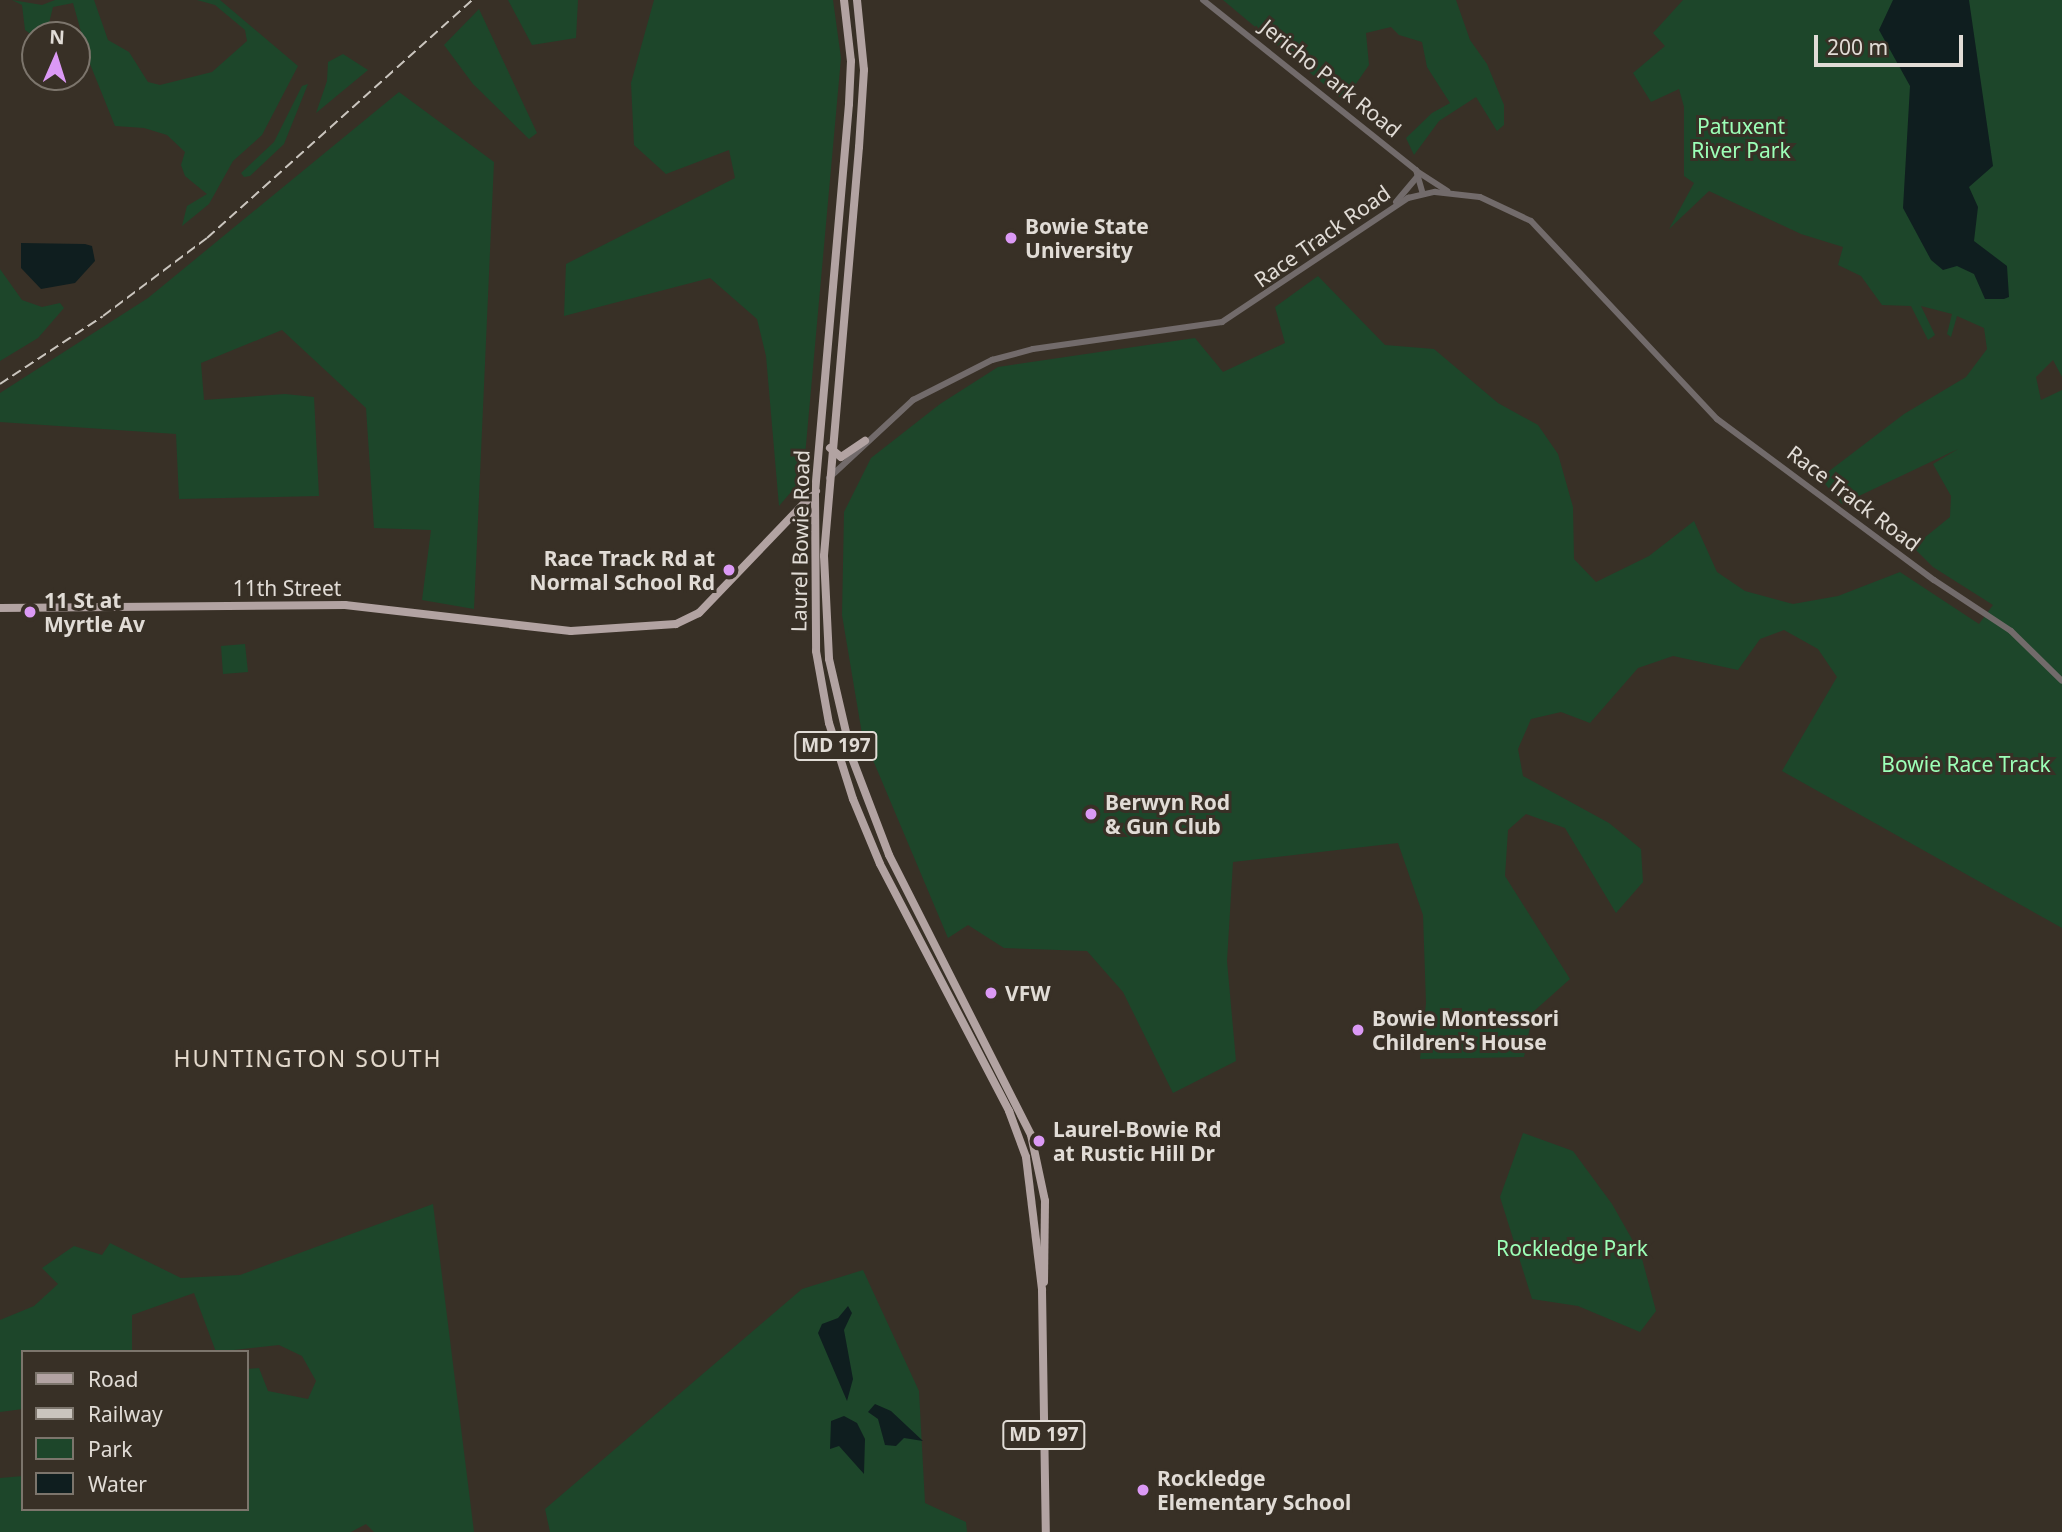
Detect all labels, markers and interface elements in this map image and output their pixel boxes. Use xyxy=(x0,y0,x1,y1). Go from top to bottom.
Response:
street label: Jericho Park Road xyxy=(1256,14,1406,142)
north arrow xyxy=(21,21,91,91)
scale bar xyxy=(1817,21,1966,65)
text: N xyxy=(49,24,65,50)
text: 200 m xyxy=(1827,33,1888,61)
park label: Patuxent River Park xyxy=(1691,113,1791,163)
street label: Race Track Road xyxy=(1249,180,1395,292)
place label: Bowie State University xyxy=(1025,213,1149,263)
marker: Bowie State University xyxy=(1003,230,1019,246)
street label: Race Track Road xyxy=(1782,440,1926,556)
street label: Laurel Bowie Road xyxy=(786,450,814,632)
place label: Race Track Rd at Normal School Rd xyxy=(530,545,715,595)
marker: Race Track Rd at Normal School Rd xyxy=(721,562,737,578)
street label: 11th Street xyxy=(233,575,341,601)
place label: 11 St at Myrtle Av xyxy=(44,587,145,637)
marker: 11 St at Myrtle Av xyxy=(22,604,38,620)
road number: MD 197 xyxy=(794,730,878,762)
park label: Bowie Race Track xyxy=(1881,751,2051,777)
place label: Berwyn Rod & Gun Club xyxy=(1105,789,1230,839)
marker: Berwyn Rod & Gun Club xyxy=(1083,806,1099,822)
place label: VFW xyxy=(1005,980,1050,1006)
marker: VFW xyxy=(983,985,999,1001)
place label: Bowie Montessori Children's House xyxy=(1372,1005,1559,1055)
marker: Bowie Montessori Children's House xyxy=(1350,1022,1366,1038)
district label: HUNTINGTON SOUTH xyxy=(175,1044,441,1072)
place label: Laurel-Bowie Rd at Rustic Hill Dr xyxy=(1053,1116,1221,1166)
marker: Laurel-Bowie Rd at Rustic Hill Dr xyxy=(1031,1133,1047,1149)
park label: Rockledge Park xyxy=(1496,1235,1648,1261)
legend xyxy=(21,1350,248,1511)
text: Road xyxy=(88,1365,138,1393)
text: Railway xyxy=(88,1400,163,1428)
road number: MD 197 xyxy=(1002,1420,1086,1450)
text: Park xyxy=(88,1435,132,1463)
place label: Rockledge Elementary School xyxy=(1157,1465,1351,1515)
text: Water xyxy=(88,1470,147,1498)
marker: Rockledge Elementary School xyxy=(1135,1482,1151,1498)

